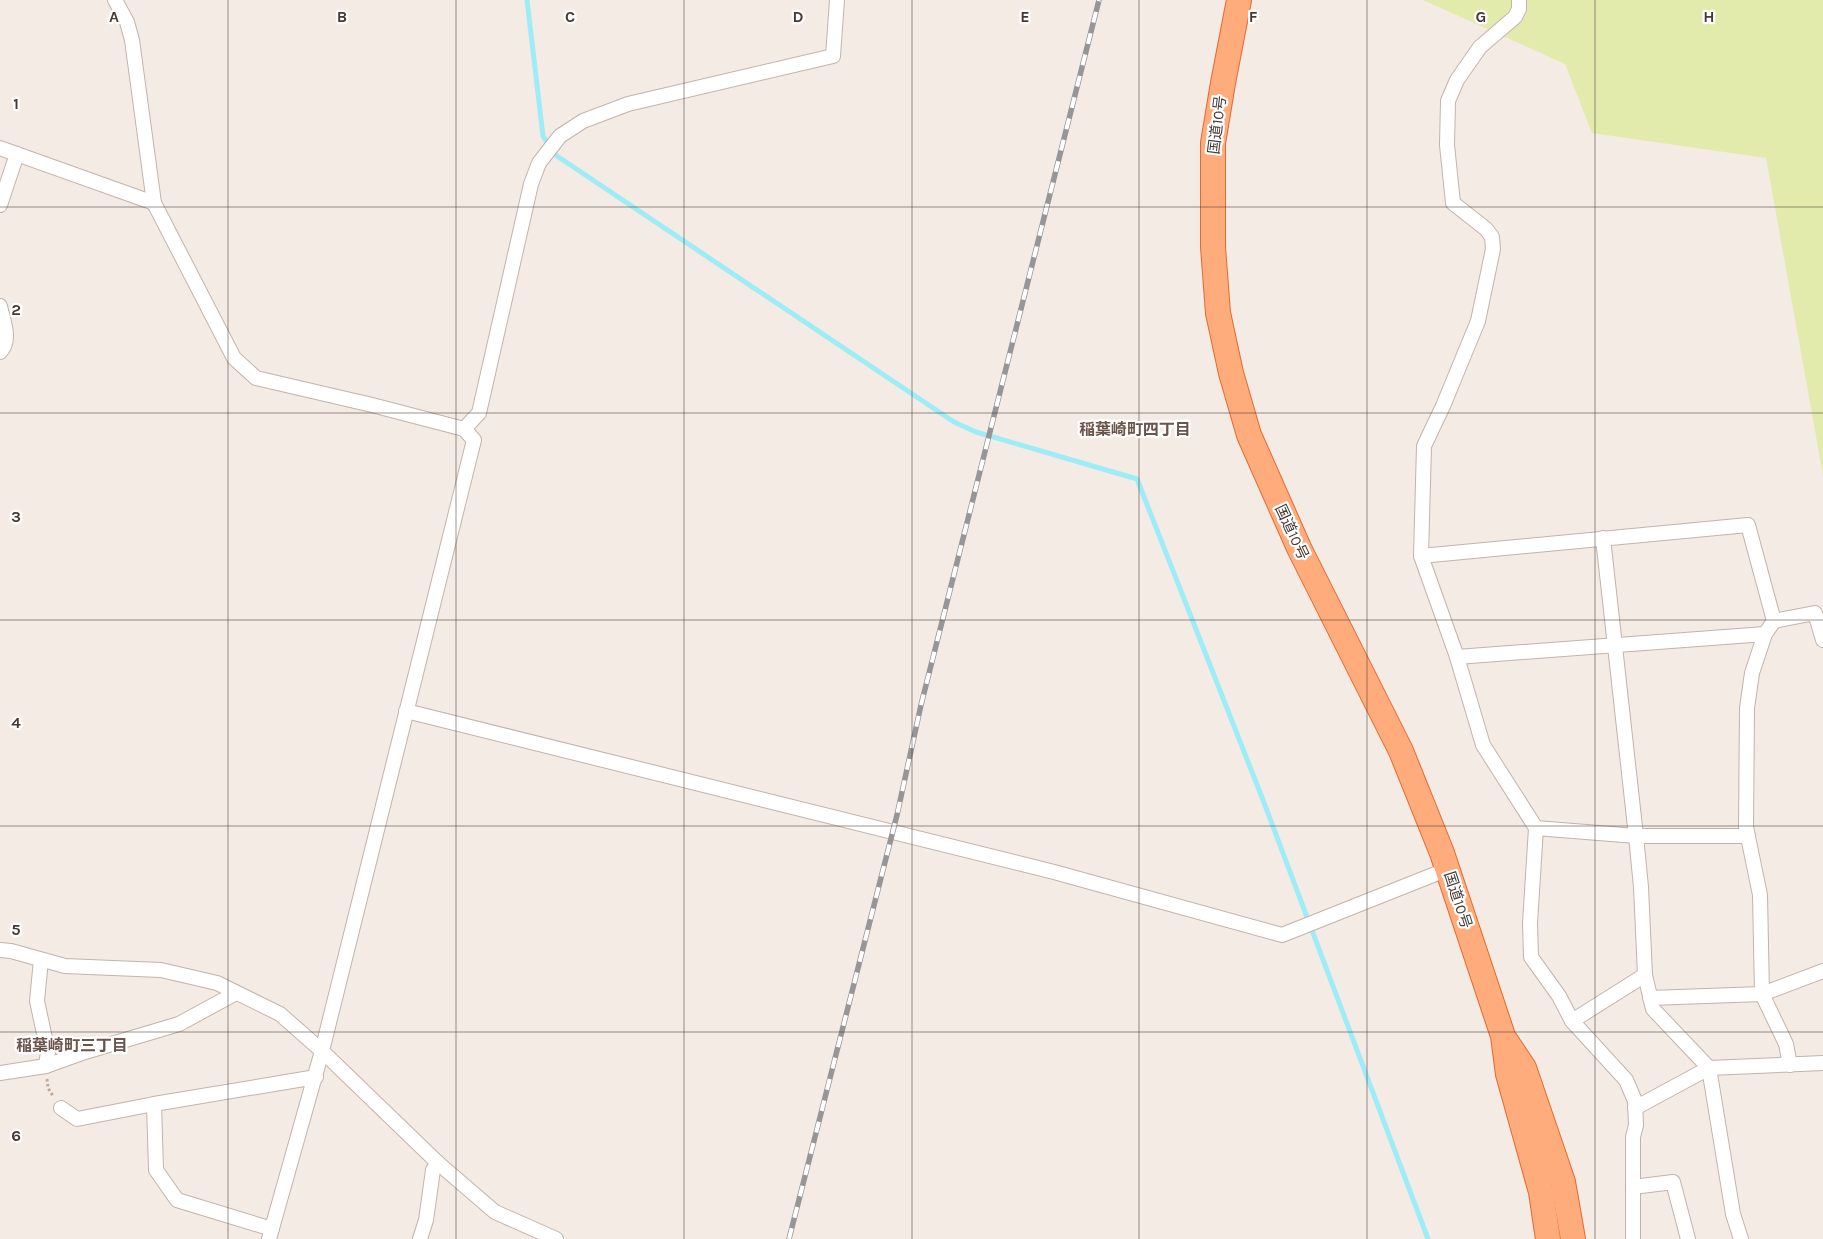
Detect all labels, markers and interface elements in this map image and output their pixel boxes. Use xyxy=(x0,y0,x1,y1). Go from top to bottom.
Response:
text: A xyxy=(109,7,119,26)
text: B xyxy=(337,7,347,26)
text: C xyxy=(565,7,575,26)
text: D xyxy=(793,7,804,26)
text: E xyxy=(1020,7,1030,26)
text: F xyxy=(1249,7,1258,26)
text: G xyxy=(1476,7,1486,26)
text: H xyxy=(1703,7,1715,26)
text: 1 xyxy=(13,94,19,113)
street label: 国道10号 xyxy=(1204,95,1230,155)
text: 2 xyxy=(11,300,21,319)
district label: 稲葉崎町四丁目 xyxy=(1079,420,1191,439)
street label: 国道10号 xyxy=(1271,502,1313,562)
text: 3 xyxy=(11,507,21,526)
text: 4 xyxy=(11,713,21,732)
street label: 国道10号 xyxy=(1440,869,1476,931)
text: 5 xyxy=(11,920,21,939)
district label: 稲葉崎町三丁目 xyxy=(16,1036,128,1055)
text: 6 xyxy=(11,1126,21,1145)

